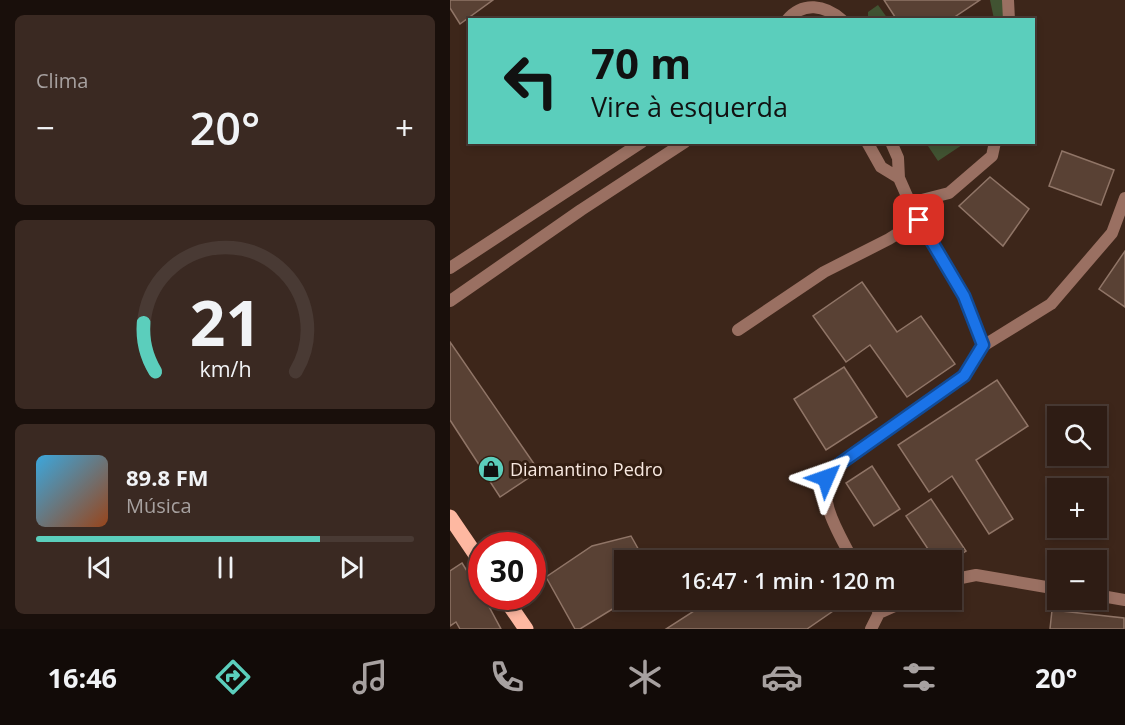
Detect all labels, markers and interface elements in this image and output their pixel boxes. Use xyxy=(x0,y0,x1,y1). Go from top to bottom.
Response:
text: 70 m xyxy=(591,34,691,91)
icon: left xyxy=(492,42,570,120)
text: Clima xyxy=(36,67,88,94)
text: Vire à esquerda xyxy=(591,88,788,125)
text: 20° xyxy=(190,97,260,158)
text: − xyxy=(36,105,55,150)
text: + xyxy=(395,105,414,150)
pin xyxy=(893,194,944,245)
icon: arrive xyxy=(902,203,935,236)
text: 21 xyxy=(189,279,261,364)
text: km/h xyxy=(199,354,251,383)
map controls xyxy=(1047,406,1107,610)
button: search xyxy=(1047,406,1107,466)
position arrow xyxy=(794,446,858,510)
shop icon: Diamantino Pedro xyxy=(476,454,506,484)
place label: Diamantino Pedro xyxy=(510,457,663,481)
text: 89.8 FM xyxy=(126,462,209,492)
button: + xyxy=(1047,478,1107,538)
text: Música xyxy=(126,492,192,519)
speed limit sign: 30 xyxy=(468,532,546,610)
button: − xyxy=(1047,550,1107,610)
icon: previous xyxy=(83,551,116,584)
icon: pause xyxy=(209,551,242,584)
icon: next xyxy=(335,551,368,584)
text: 16:47 · 1 min · 120 m xyxy=(680,565,896,595)
icon: directions xyxy=(212,656,254,698)
icon: music xyxy=(349,656,391,698)
icon: phone xyxy=(486,656,528,698)
icon: climate xyxy=(624,656,666,698)
icon: car xyxy=(761,656,803,698)
icon: filters xyxy=(898,656,940,698)
text: 16:46 xyxy=(48,659,117,696)
text: 20° xyxy=(1035,659,1077,696)

